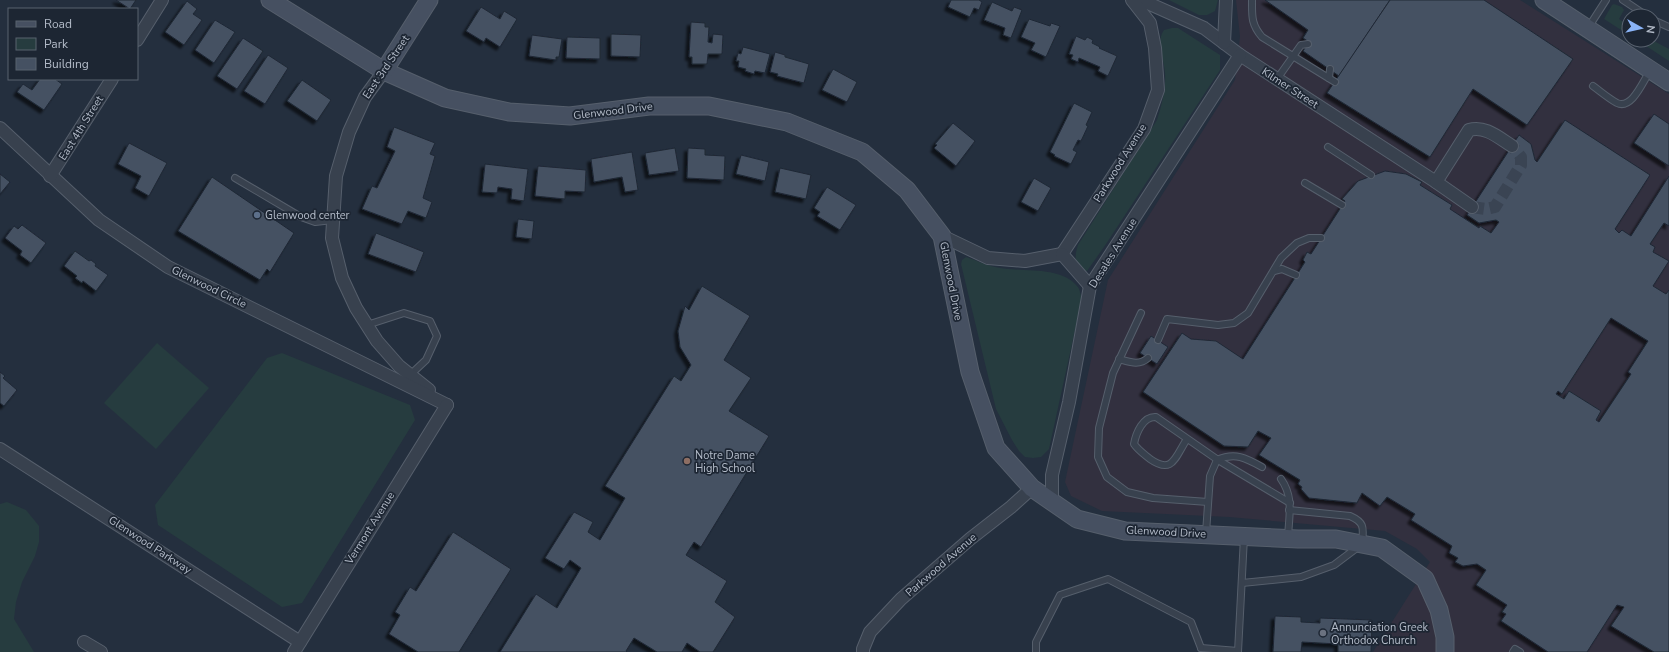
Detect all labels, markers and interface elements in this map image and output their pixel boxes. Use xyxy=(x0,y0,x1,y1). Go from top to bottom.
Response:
legend xyxy=(8,8,138,80)
north arrow xyxy=(1621,8,1661,48)
text: Road xyxy=(44,16,72,32)
text: N xyxy=(1642,24,1658,34)
street label: East 3rd Street xyxy=(359,32,413,102)
text: Park xyxy=(44,36,69,52)
text: Building xyxy=(44,56,89,72)
street label: Kilmer Street xyxy=(1259,64,1321,112)
street label: East 4th Street xyxy=(55,93,107,163)
street label: Glenwood Drive xyxy=(572,99,654,123)
street label: Parkwood Avenue xyxy=(1090,121,1150,205)
place label: Glenwood center xyxy=(265,208,350,223)
marker: Glenwood center xyxy=(252,210,262,220)
street label: Desales Avenue xyxy=(1086,215,1141,291)
street label: Glenwood Drive xyxy=(936,240,966,322)
street label: Glenwood Circle xyxy=(169,262,249,312)
place label: Notre Dame High School xyxy=(695,448,756,476)
marker: Notre Dame High School xyxy=(682,456,692,466)
street label: Vermont Avenue xyxy=(341,489,398,568)
street label: Glenwood Parkway xyxy=(106,513,195,578)
street label: Glenwood Drive xyxy=(1126,522,1206,542)
street label: Parkwood Avenue xyxy=(902,530,980,600)
place label: Annunciation Greek Orthodox Church xyxy=(1331,620,1429,648)
marker: Annunciation Greek Orthodox Church xyxy=(1318,628,1328,638)

